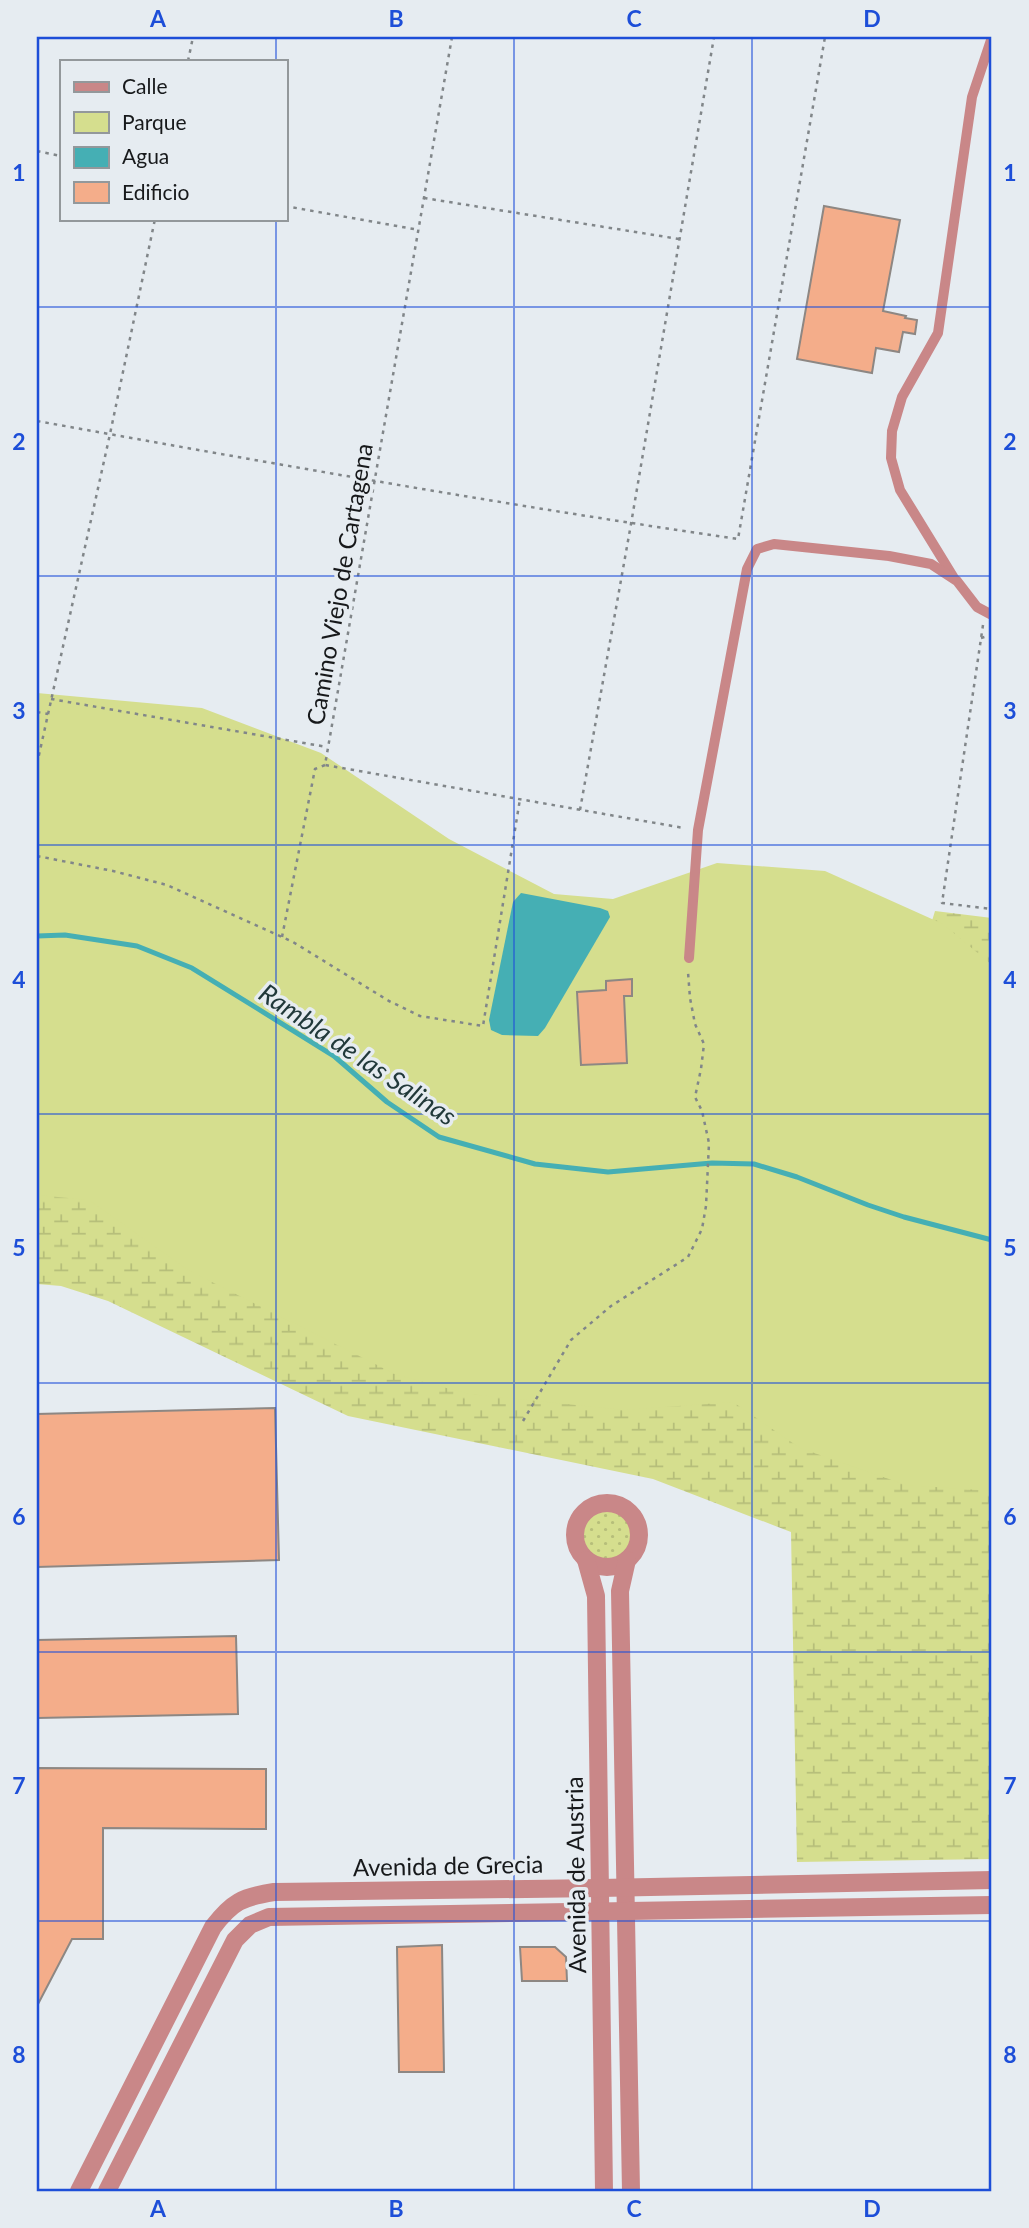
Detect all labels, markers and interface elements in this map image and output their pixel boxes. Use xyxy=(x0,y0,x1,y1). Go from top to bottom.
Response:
text: A xyxy=(149,4,167,32)
text: B xyxy=(388,4,404,32)
text: C xyxy=(626,4,642,32)
text: D xyxy=(863,4,881,32)
legend xyxy=(60,60,287,220)
text: Calle xyxy=(122,73,167,98)
text: Parque xyxy=(122,109,187,134)
text: Agua xyxy=(122,143,169,168)
text: 1 xyxy=(12,158,26,186)
text: 1 xyxy=(1003,158,1017,186)
text: Edificio xyxy=(122,179,190,204)
text: 2 xyxy=(12,427,26,455)
text: 2 xyxy=(1003,427,1017,455)
street label: Camino Viejo de Cartagena xyxy=(300,441,378,727)
text: 3 xyxy=(12,696,26,724)
text: 3 xyxy=(1003,696,1017,724)
text: 4 xyxy=(12,965,26,993)
text: 4 xyxy=(1003,965,1017,993)
water label: Rambla de las Salinas xyxy=(253,976,463,1132)
text: 5 xyxy=(12,1233,26,1261)
text: 5 xyxy=(1003,1233,1017,1261)
text: 6 xyxy=(12,1502,26,1530)
text: 6 xyxy=(1003,1502,1017,1530)
text: 7 xyxy=(12,1771,26,1799)
text: 7 xyxy=(1003,1771,1017,1799)
street label: Avenida de Austria xyxy=(559,1776,591,1974)
street label: Avenida de Grecia xyxy=(353,1849,543,1881)
text: 8 xyxy=(12,2040,26,2068)
text: 8 xyxy=(1003,2040,1017,2068)
text: A xyxy=(149,2194,167,2222)
text: B xyxy=(388,2194,404,2222)
text: C xyxy=(626,2194,642,2222)
text: D xyxy=(863,2194,881,2222)

